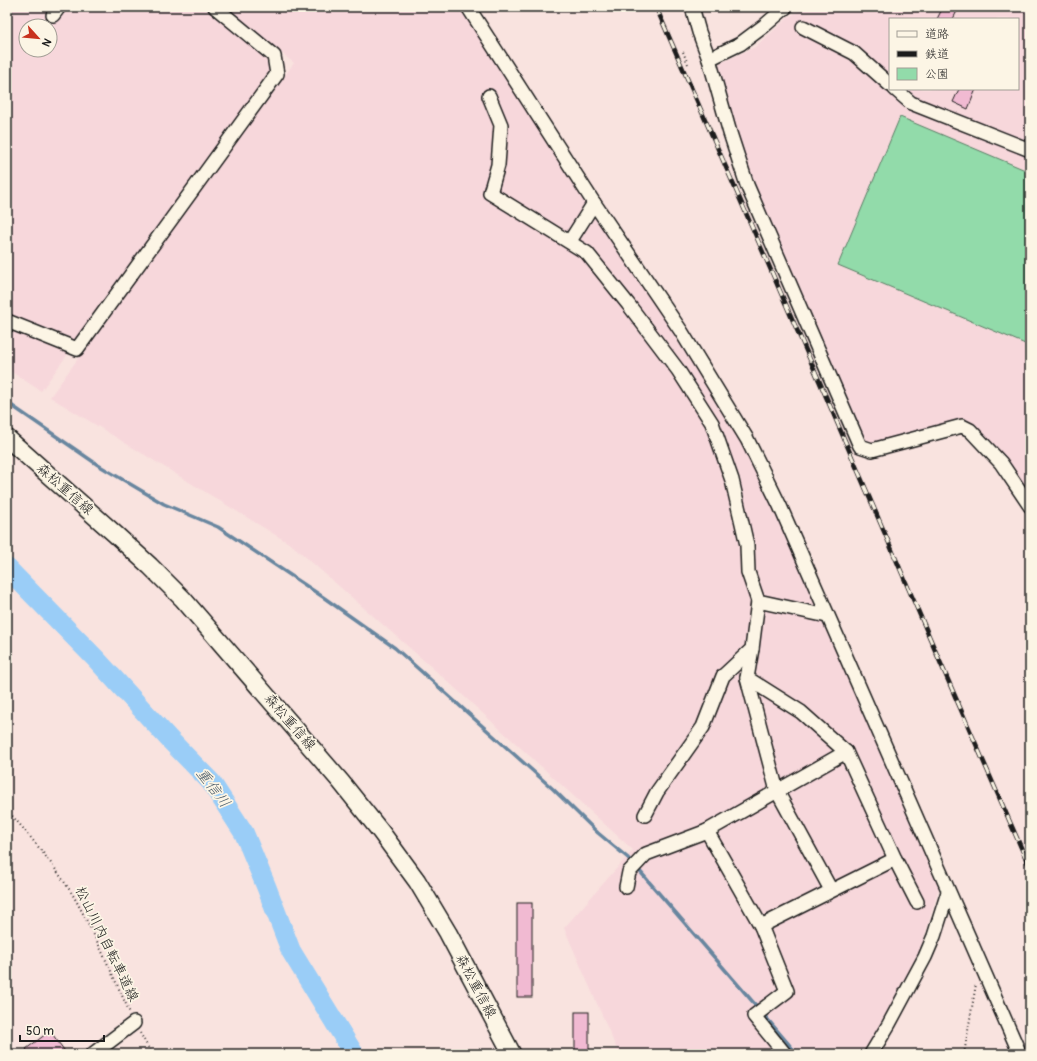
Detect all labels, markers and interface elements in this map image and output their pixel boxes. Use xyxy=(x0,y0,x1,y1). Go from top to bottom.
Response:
north arrow xyxy=(18,18,58,58)
legend xyxy=(889,18,1019,90)
text: 道路 xyxy=(925,27,949,42)
text: N xyxy=(39,36,54,49)
text: 鉄道 xyxy=(925,47,949,62)
text: 公園 xyxy=(925,67,949,82)
street label: 森松重信線 xyxy=(33,460,97,518)
street label: 森松重信線 xyxy=(261,690,319,754)
water label: 重信川 xyxy=(192,764,234,812)
street label: 松山川内自転車道線 xyxy=(72,884,142,1004)
street label: 森松重信線 xyxy=(452,951,500,1021)
scale bar xyxy=(20,1017,104,1043)
text: 50 m xyxy=(26,1024,54,1039)

